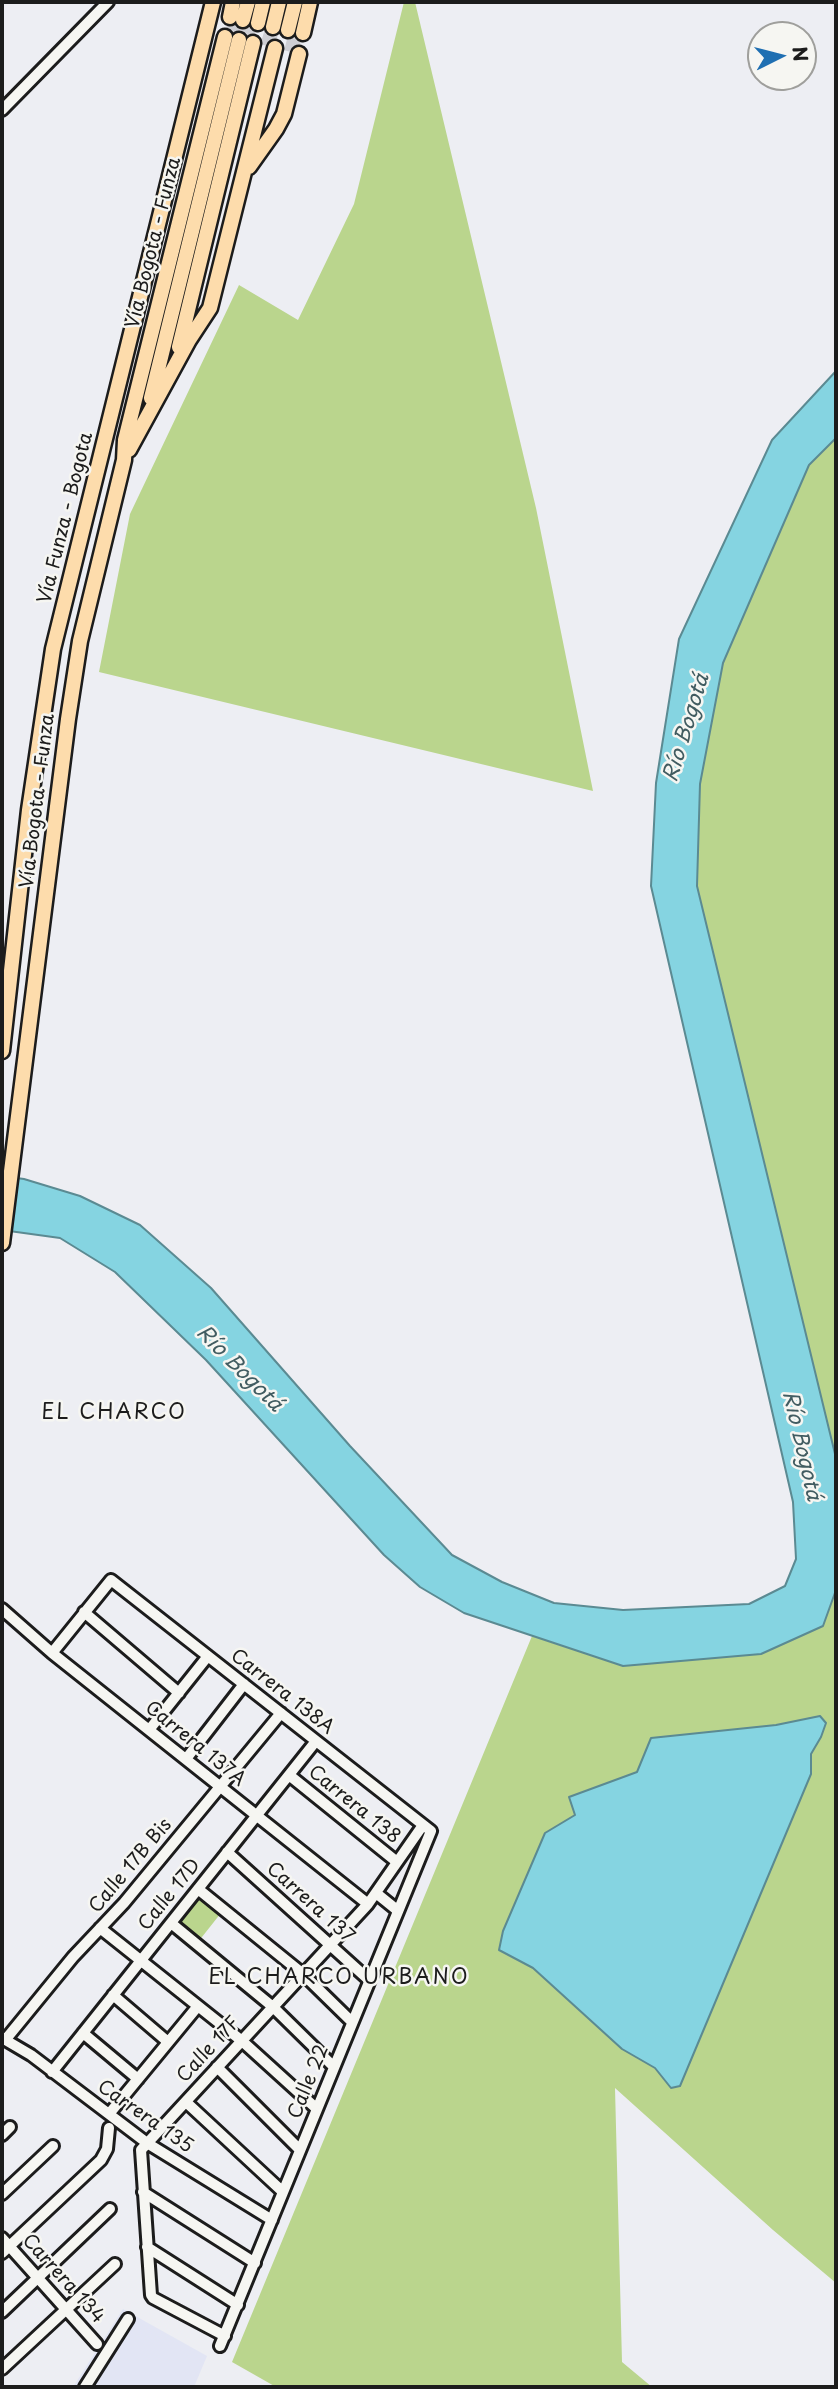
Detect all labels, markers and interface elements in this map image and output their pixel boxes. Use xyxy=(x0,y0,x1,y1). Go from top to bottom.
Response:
north arrow xyxy=(747,21,817,91)
text: N xyxy=(786,45,816,63)
street label: Vía Bogota - Funza xyxy=(122,155,186,331)
street label: Vía Funza - Bogota xyxy=(34,430,98,606)
water label: Río Bogotá xyxy=(659,671,715,785)
street label: Vía Bogota - Funza xyxy=(16,712,60,890)
water label: Río Bogotá xyxy=(191,1321,287,1417)
water label: Río Bogotá xyxy=(776,1389,826,1503)
district label: EL CHARCO xyxy=(42,1400,186,1426)
street label: Carrera 138A xyxy=(226,1645,338,1739)
street label: Carrera 137A xyxy=(140,1697,250,1791)
street label: Carrera 138 xyxy=(303,1761,405,1849)
street label: Calle 17B Bis xyxy=(85,1814,177,1918)
street label: Calle 17D xyxy=(134,1854,206,1936)
street label: Carrera 137 xyxy=(261,1858,359,1948)
district label: EL CHARCO URBANO xyxy=(211,1965,467,1991)
street label: Calle 17F xyxy=(173,2012,245,2088)
street label: Calle 22 xyxy=(284,2042,334,2122)
street label: Carrera 135 xyxy=(93,2076,197,2158)
street label: Carrera 134 xyxy=(17,2230,109,2328)

